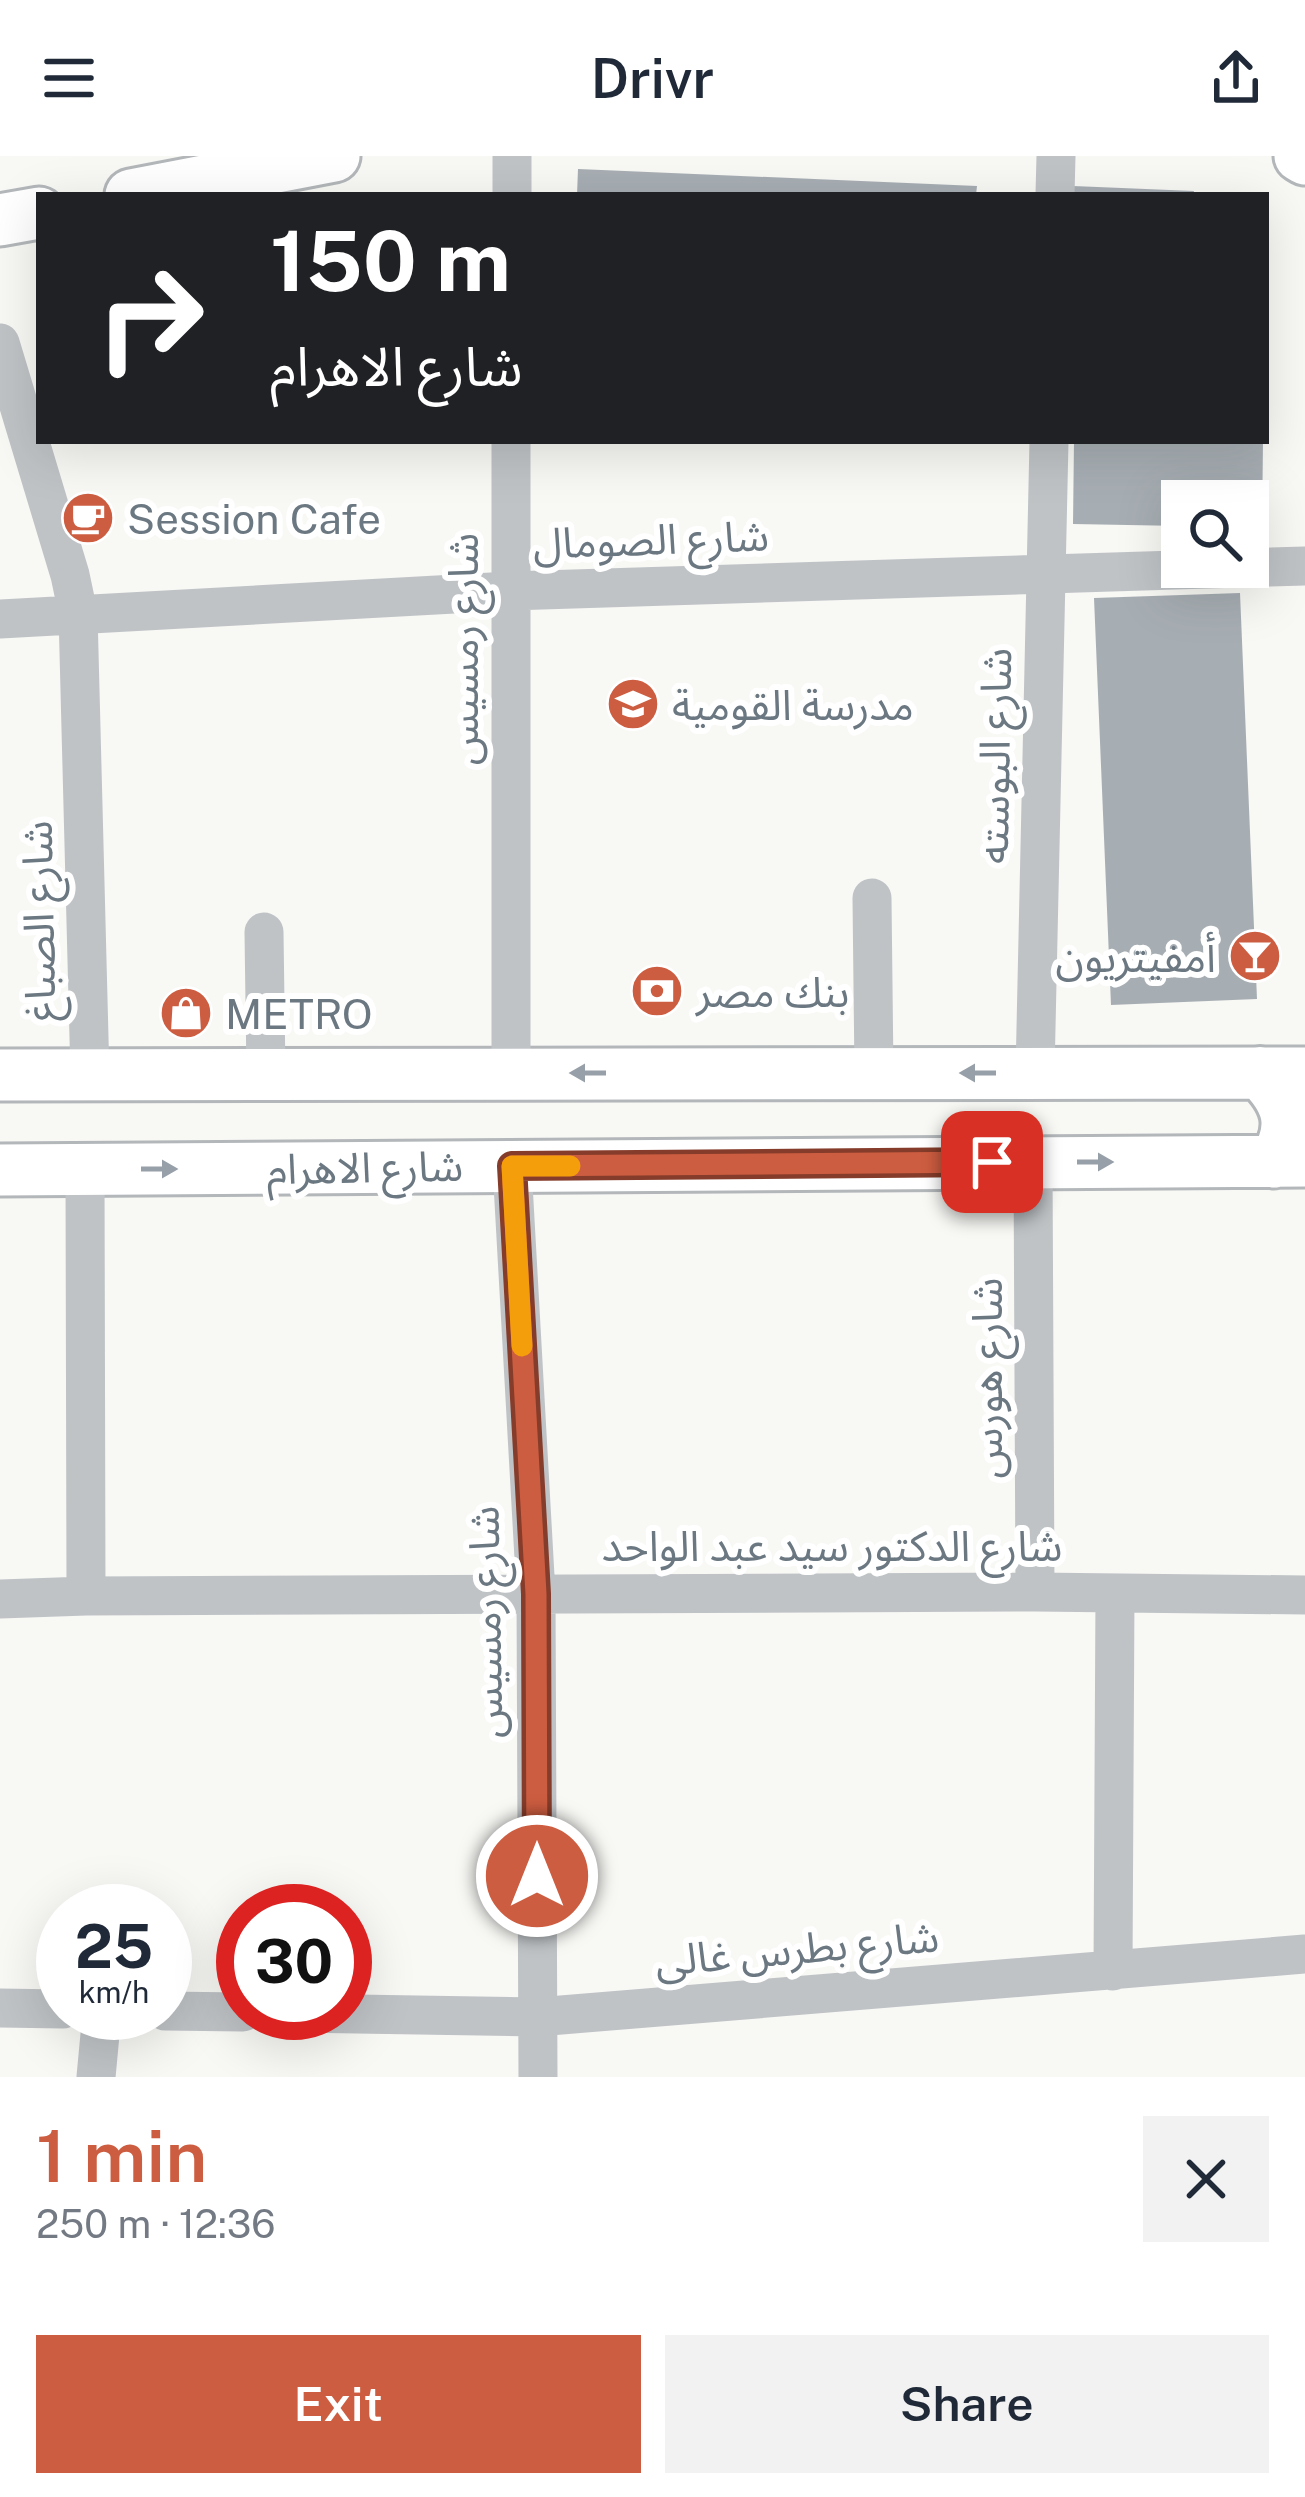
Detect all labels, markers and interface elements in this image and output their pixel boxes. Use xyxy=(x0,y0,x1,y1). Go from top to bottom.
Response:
icon: menu xyxy=(36,45,102,111)
icon: share xyxy=(1203,45,1269,111)
text: Drivr xyxy=(591,47,714,110)
text: 150 m xyxy=(270,211,511,310)
icon: right xyxy=(72,240,228,396)
text: شارع الاهرام xyxy=(270,335,523,398)
map controls xyxy=(1161,480,1269,588)
button: search xyxy=(1161,480,1269,588)
cafe icon: Session Cafe xyxy=(60,490,116,546)
place label: Session Cafe xyxy=(127,494,381,543)
street label: شارع الصومال xyxy=(532,510,770,576)
street label: شارع رمسيس xyxy=(438,533,495,765)
street label: شارع البوسته xyxy=(968,647,1028,865)
school or university icon: مدرسة القومية xyxy=(605,676,661,732)
place label: مدرسة القومية xyxy=(672,680,914,730)
street label: شارع الصباغ xyxy=(12,820,72,1022)
bar icon: أمفيتريون xyxy=(1227,928,1283,984)
place label: أمفيتريون xyxy=(1055,931,1216,982)
bank icon: بنك مصر xyxy=(629,963,685,1019)
place label: بنك مصر xyxy=(694,967,849,1017)
shop icon: METRO xyxy=(158,985,214,1041)
place label: METRO xyxy=(225,989,373,1038)
one-way arrow xyxy=(568,1063,606,1083)
one-way arrow xyxy=(958,1063,996,1083)
pin xyxy=(941,1111,1043,1213)
icon: arrive xyxy=(959,1129,1025,1195)
street label: شارع الاهرام xyxy=(266,1141,464,1201)
one-way arrow xyxy=(1077,1152,1115,1172)
one-way arrow xyxy=(141,1159,179,1179)
street label: شارع هورس xyxy=(962,1278,1019,1478)
street label: شارع رمسيس xyxy=(458,1505,520,1739)
street label: شارع الدكتور سيد عبد الواحد xyxy=(602,1521,1062,1578)
position arrow xyxy=(474,1813,600,1939)
speed limit sign: 30 xyxy=(216,1884,372,2040)
text: 25 xyxy=(75,1911,153,1982)
street label: شارع بطرس غالى xyxy=(653,1911,942,1993)
text: km/h xyxy=(79,1974,149,2010)
text: 1 min xyxy=(36,2114,207,2198)
button: close xyxy=(1143,2116,1269,2242)
text: 250 m · 12:36 xyxy=(36,2201,275,2247)
button: Exit xyxy=(36,2335,641,2473)
button: Share xyxy=(665,2335,1269,2473)

